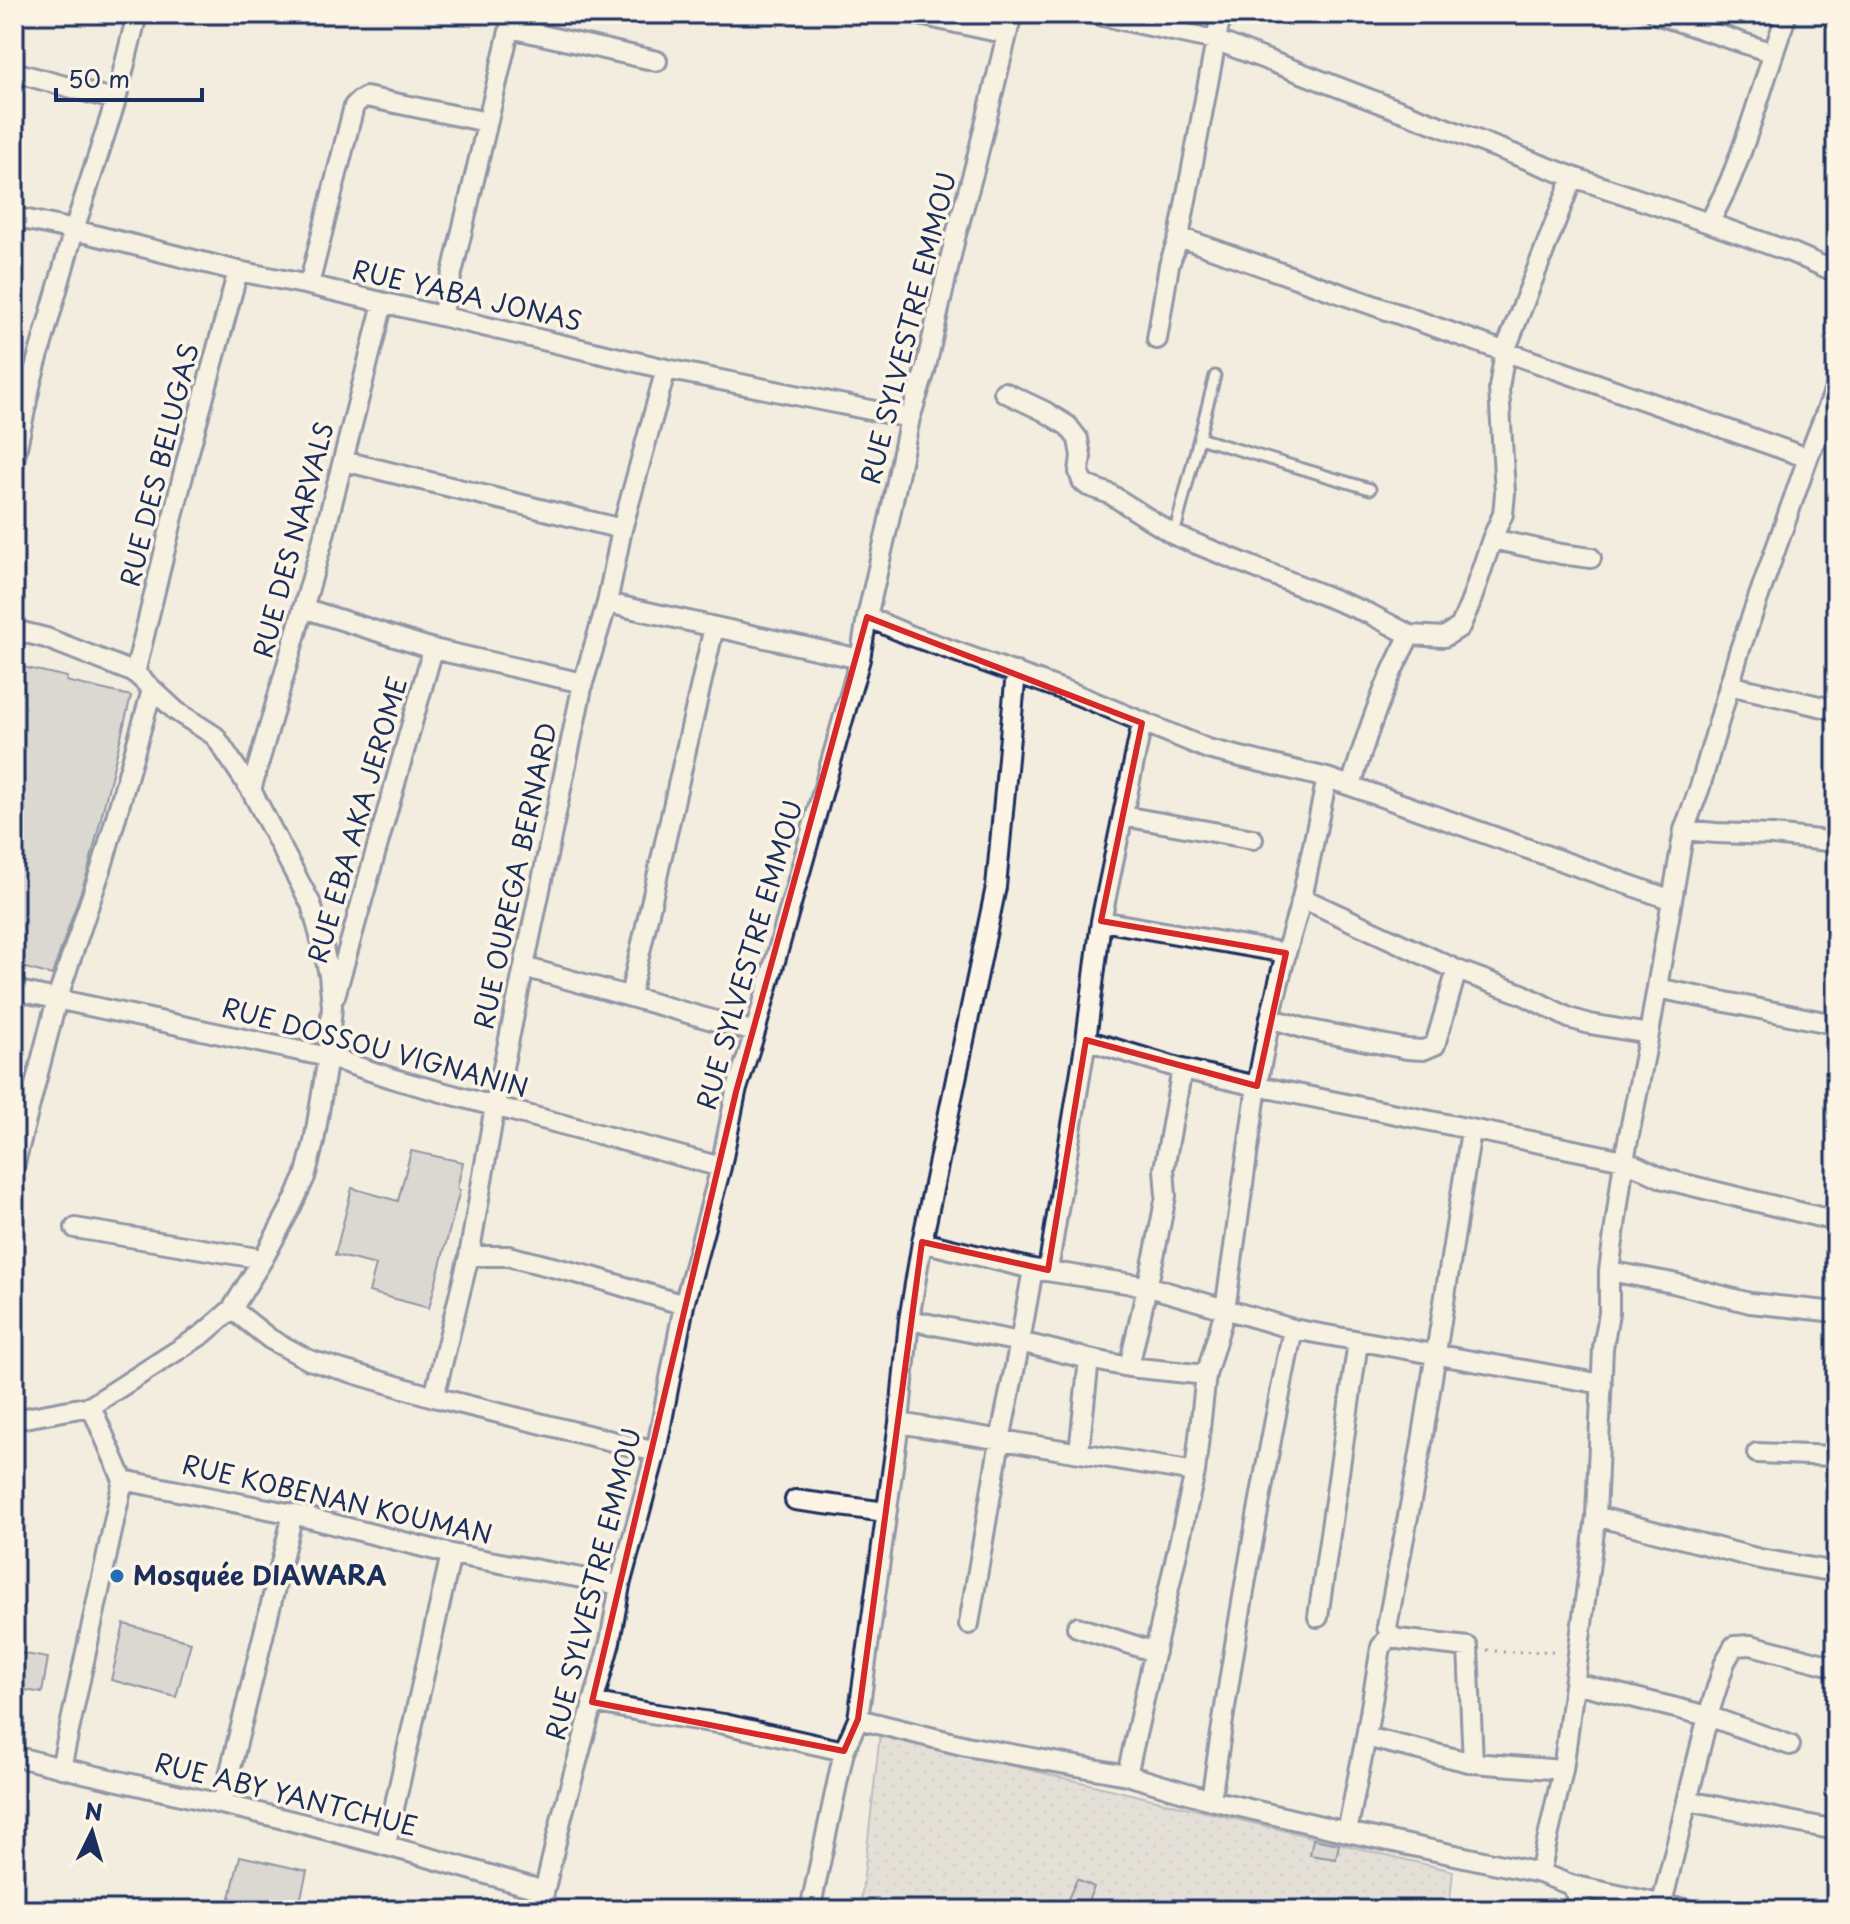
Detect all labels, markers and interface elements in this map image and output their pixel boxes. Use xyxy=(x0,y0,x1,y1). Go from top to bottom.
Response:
scale bar xyxy=(56,52,202,102)
text: 50 m xyxy=(68,60,130,96)
street label: RUE SYLVESTRE EMMOU xyxy=(850,167,965,488)
street label: RUE YABA JONAS xyxy=(349,249,586,340)
street label: RUE DES BELUGAS xyxy=(109,339,208,590)
street label: RUE DES NARVALS xyxy=(242,417,343,662)
street label: RUE EBA AKA JEROME xyxy=(297,672,416,967)
street label: RUE OUREGA BERNARD xyxy=(463,719,566,1033)
street label: RUE SYLVESTRE EMMOU xyxy=(686,795,811,1114)
street label: RUE DOSSOU VIGNANIN xyxy=(218,987,533,1106)
street label: RUE SYLVESTRE EMMOU xyxy=(535,1423,650,1744)
street label: RUE KOBENAN KOUMAN xyxy=(178,1444,496,1553)
place label: Mosquée DIAWARA xyxy=(133,1555,386,1594)
marker: Mosquée DIAWARA xyxy=(108,1567,126,1585)
street label: RUE ABY YANTCHUE xyxy=(151,1742,422,1845)
north arrow xyxy=(52,1792,132,1872)
text: N xyxy=(84,1793,104,1828)

